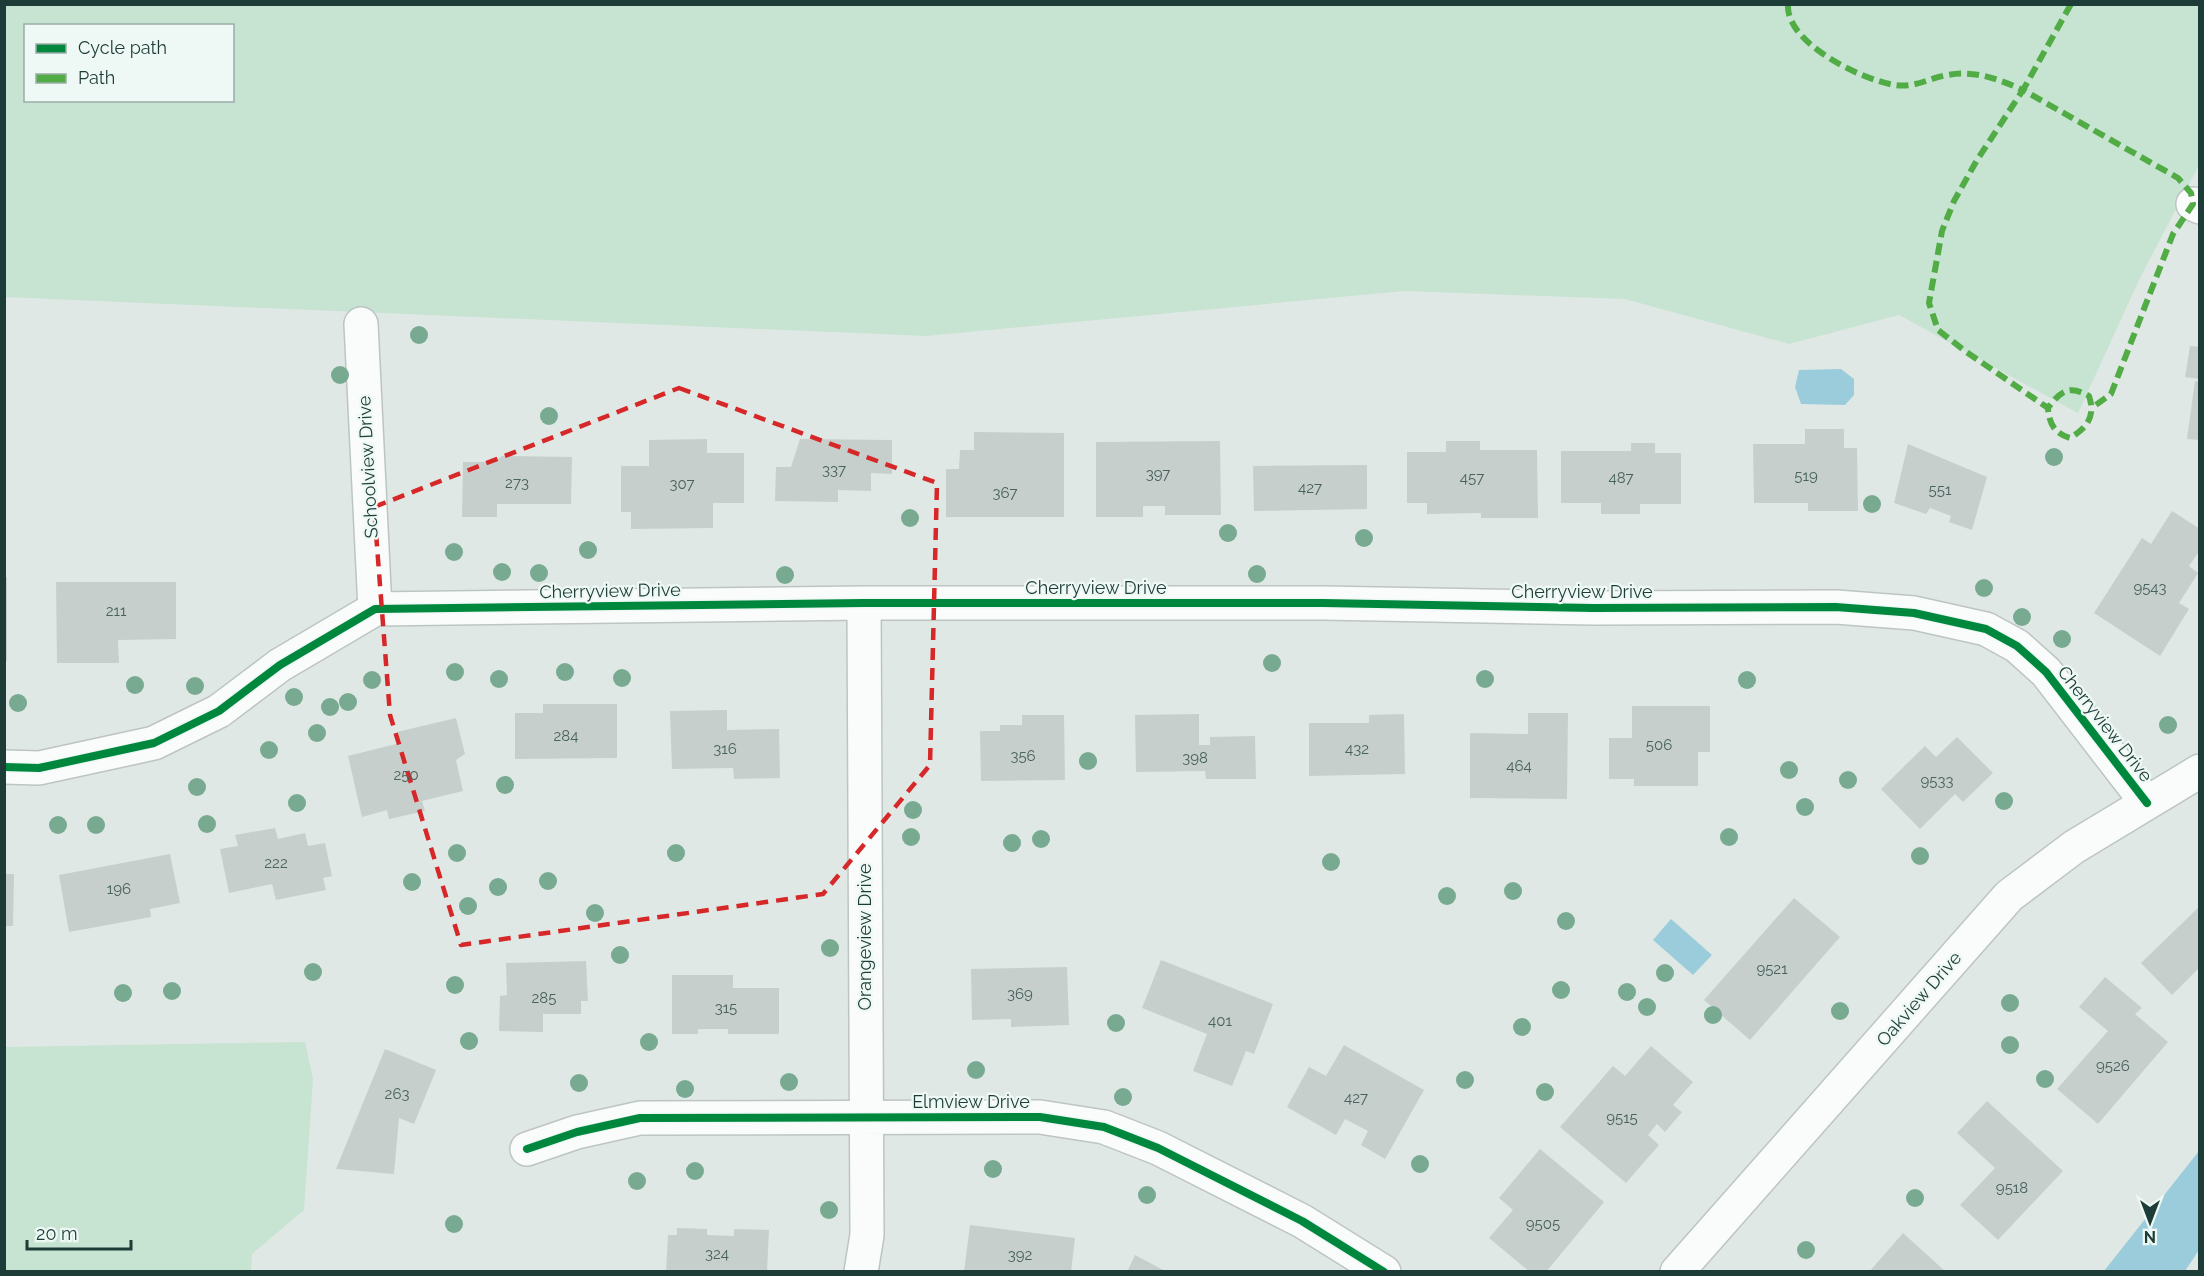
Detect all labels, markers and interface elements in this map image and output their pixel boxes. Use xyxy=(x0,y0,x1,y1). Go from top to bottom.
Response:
legend xyxy=(24,24,234,102)
text: Cycle path xyxy=(78,37,167,58)
text: Path xyxy=(78,67,115,88)
street label: Schoolview Drive xyxy=(353,395,382,539)
house number: 337 xyxy=(822,461,846,479)
house number: 397 xyxy=(1146,465,1170,483)
house number: 519 xyxy=(1794,467,1818,485)
house number: 457 xyxy=(1460,469,1484,487)
house number: 487 xyxy=(1608,469,1634,487)
house number: 273 xyxy=(505,474,529,492)
house number: 307 xyxy=(669,475,695,493)
house number: 427 xyxy=(1298,479,1322,497)
house number: 551 xyxy=(1929,481,1952,499)
house number: 367 xyxy=(992,484,1018,502)
street label: Cherryview Drive xyxy=(1025,577,1167,598)
street label: Cherryview Drive xyxy=(539,579,681,602)
house number: 9543 xyxy=(2133,579,2167,597)
street label: Cherryview Drive xyxy=(1511,581,1653,602)
house number: 211 xyxy=(106,602,127,620)
street label: Cherryview Drive xyxy=(2054,662,2157,786)
house number: 284 xyxy=(554,727,578,745)
house number: 506 xyxy=(1646,736,1672,754)
house number: 316 xyxy=(713,740,737,758)
house number: 432 xyxy=(1345,740,1369,758)
house number: 356 xyxy=(1010,747,1036,765)
house number: 398 xyxy=(1182,749,1208,767)
house number: 464 xyxy=(1506,757,1532,775)
house number: 250 xyxy=(393,766,419,784)
house number: 9533 xyxy=(1921,772,1954,790)
house number: 222 xyxy=(264,854,288,872)
street label: Orangeview Drive xyxy=(854,863,875,1010)
house number: 196 xyxy=(107,880,131,898)
street label: Oakview Drive xyxy=(1872,947,1966,1050)
house number: 9521 xyxy=(1756,960,1788,978)
house number: 369 xyxy=(1007,985,1033,1003)
house number: 285 xyxy=(532,989,556,1007)
house number: 315 xyxy=(715,999,737,1017)
house number: 401 xyxy=(1208,1012,1232,1030)
house number: 9526 xyxy=(2096,1057,2130,1075)
house number: 263 xyxy=(385,1085,409,1103)
house number: 427 xyxy=(1344,1089,1368,1107)
street label: Elmview Drive xyxy=(912,1091,1030,1112)
house number: 9515 xyxy=(1606,1109,1638,1127)
house number: 9518 xyxy=(1996,1179,2028,1197)
north arrow xyxy=(2120,1192,2180,1252)
scale bar xyxy=(27,1213,130,1251)
house number: 9505 xyxy=(1526,1215,1560,1233)
text: 20 m xyxy=(36,1223,78,1244)
text: N xyxy=(2144,1227,2156,1246)
house number: 324 xyxy=(705,1245,729,1263)
house number: 392 xyxy=(1008,1246,1032,1264)

